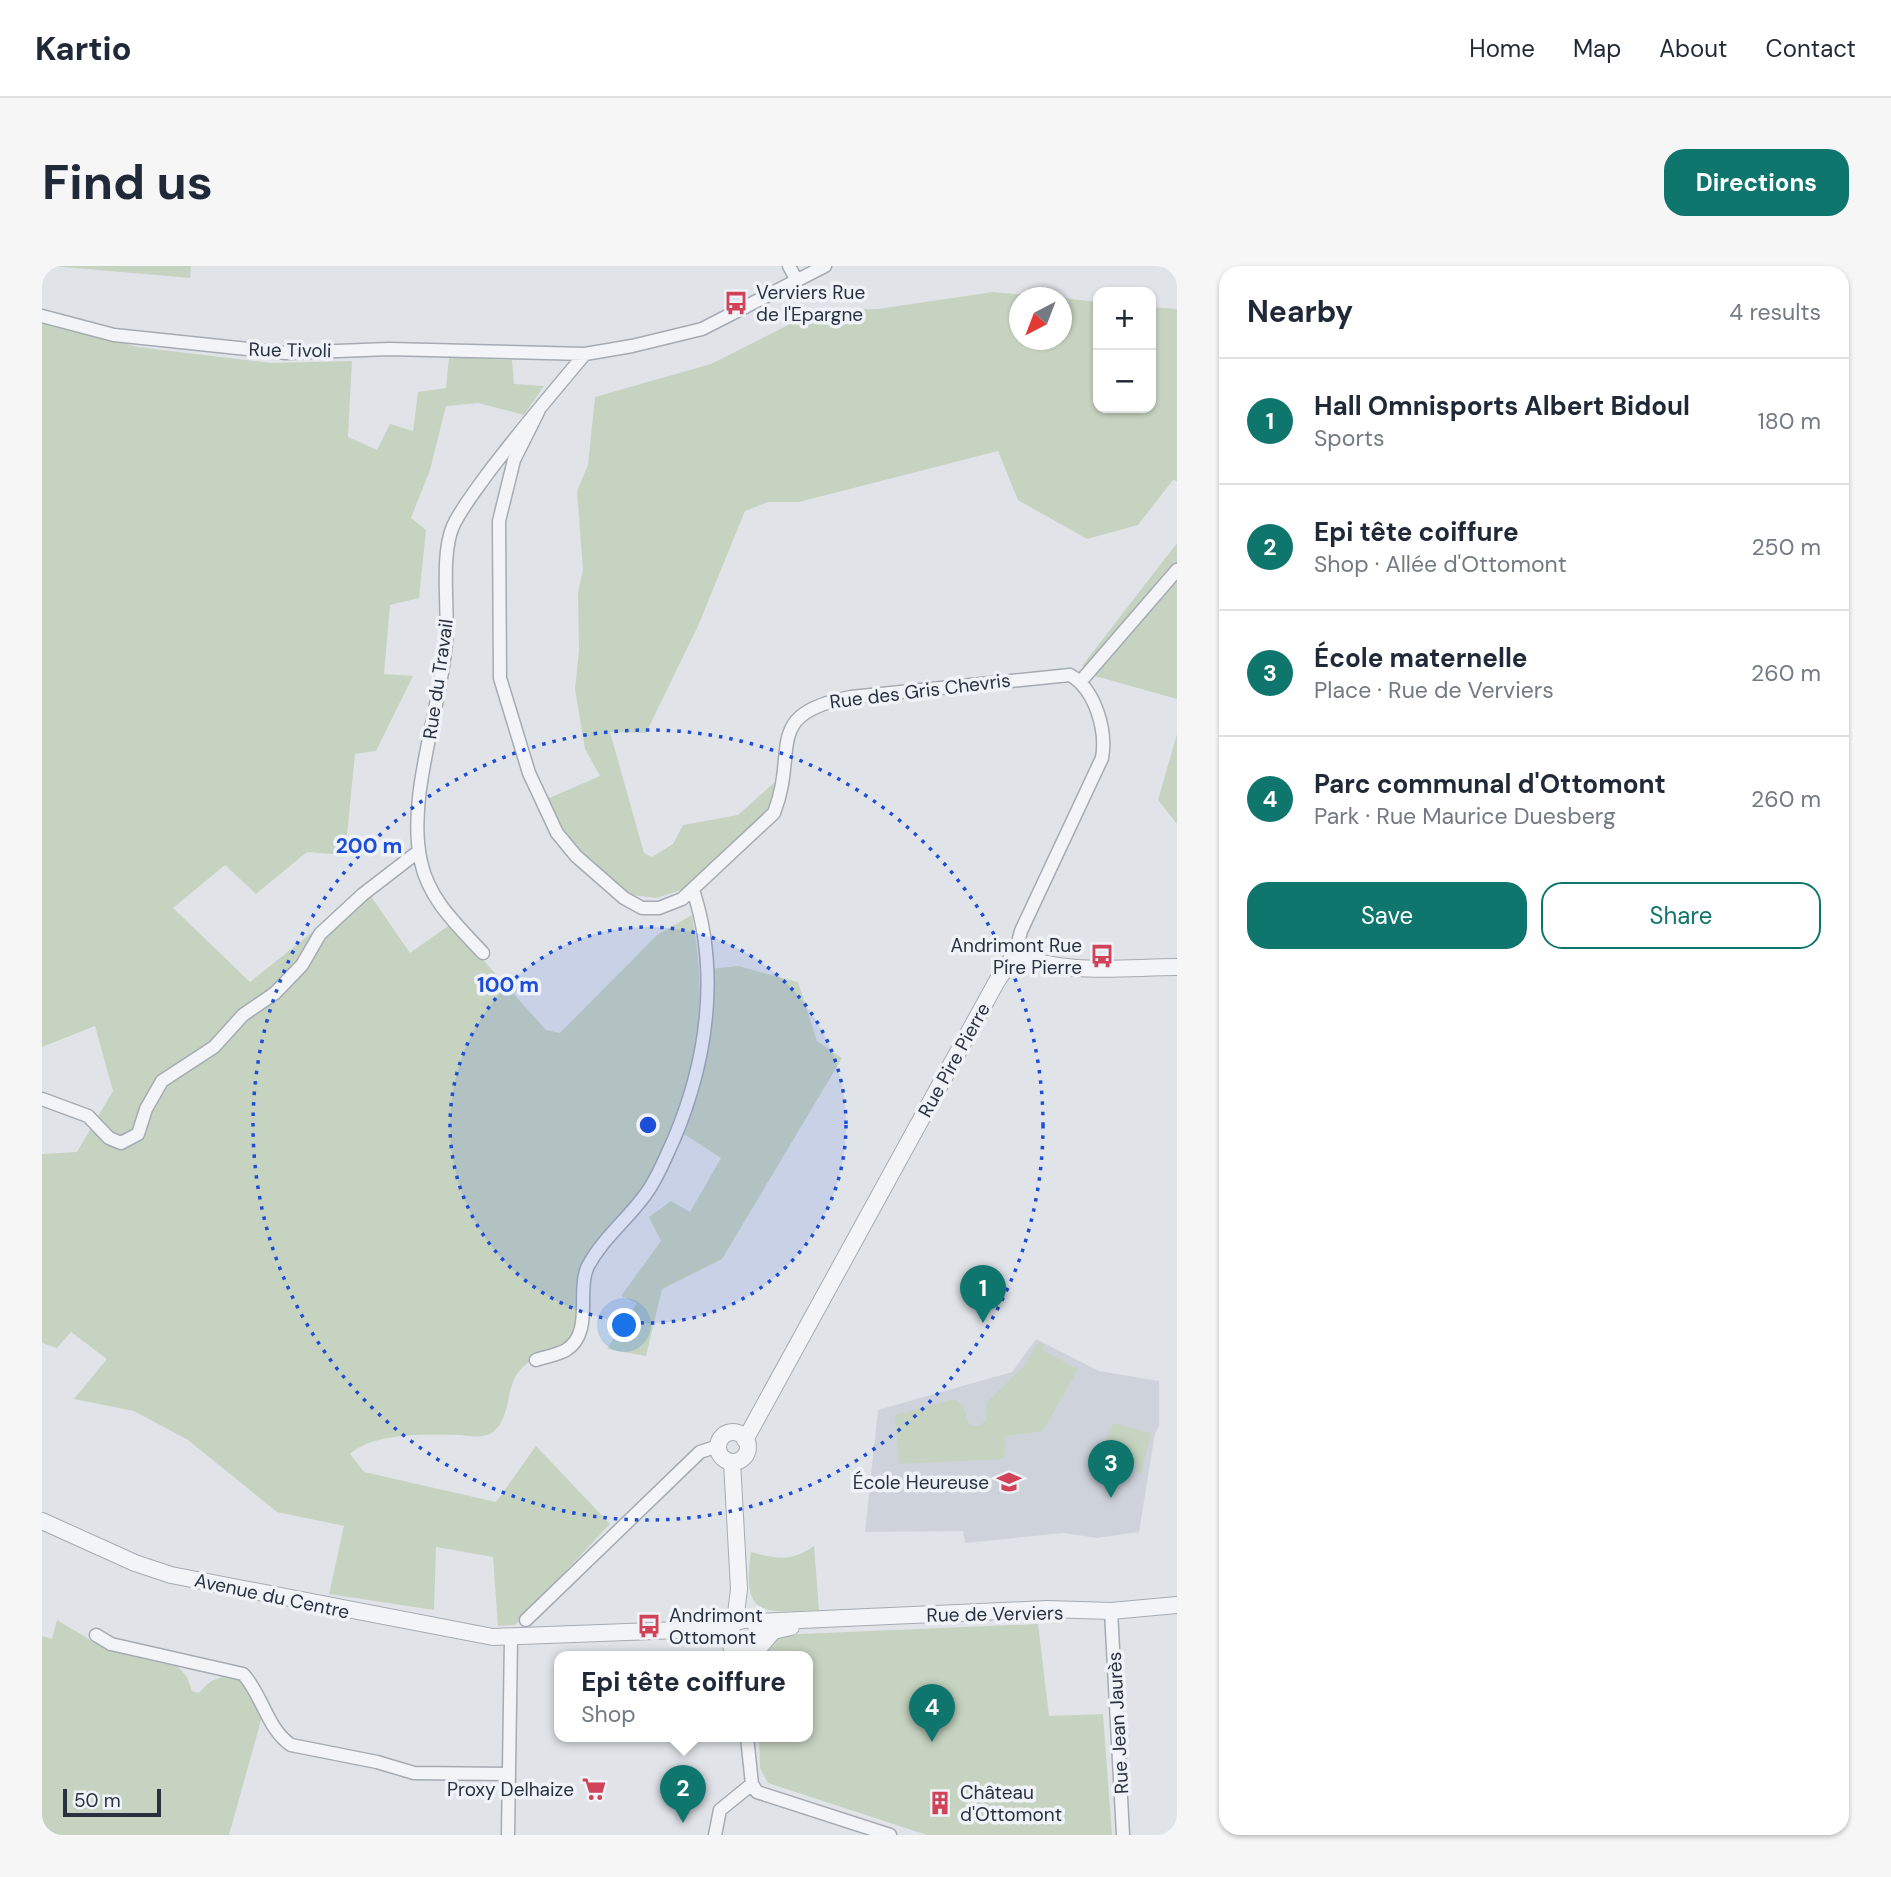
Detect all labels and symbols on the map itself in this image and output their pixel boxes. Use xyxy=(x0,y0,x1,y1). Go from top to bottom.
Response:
place label: Verviers Rue de l'Epargne xyxy=(756,280,865,327)
north arrow xyxy=(1009,287,1072,350)
bus stop icon: Verviers Rue de l'Epargne xyxy=(722,289,750,317)
street label: Rue Tivoli xyxy=(248,337,332,363)
street label: Rue du Travail xyxy=(417,617,459,741)
street label: Rue des Gris Chevris xyxy=(828,668,1012,714)
text: 200 m xyxy=(336,832,402,860)
place label: Andrimont Rue Pire Pierre xyxy=(950,933,1082,980)
bus stop icon: Andrimont Rue Pire Pierre xyxy=(1088,942,1116,970)
text: 100 m xyxy=(477,971,539,999)
street label: Rue Pire Pierre xyxy=(912,998,996,1122)
centre of rings xyxy=(636,1113,660,1137)
pin: 1 xyxy=(960,1265,1006,1323)
your location xyxy=(607,1308,641,1342)
pin: 3 xyxy=(1088,1440,1134,1498)
school or university icon: École Heureuse xyxy=(995,1468,1023,1496)
place label: École Heureuse xyxy=(853,1470,989,1495)
street label: Avenue du Centre xyxy=(192,1567,352,1625)
street label: Rue de Verviers xyxy=(926,1600,1064,1628)
place label: Andrimont Ottomont xyxy=(669,1603,763,1650)
bus stop icon: Andrimont Ottomont xyxy=(635,1612,663,1640)
street label: Rue Jean Jaurès xyxy=(1102,1651,1134,1795)
pin: 4 xyxy=(909,1684,955,1742)
pin: 2 xyxy=(660,1765,706,1823)
supermarket icon: Proxy Delhaize xyxy=(580,1775,608,1803)
place label: Proxy Delhaize xyxy=(447,1777,574,1802)
place label: Château d'Ottomont xyxy=(960,1780,1062,1827)
scale bar xyxy=(63,1786,161,1818)
building icon: Château d'Ottomont xyxy=(926,1789,954,1817)

